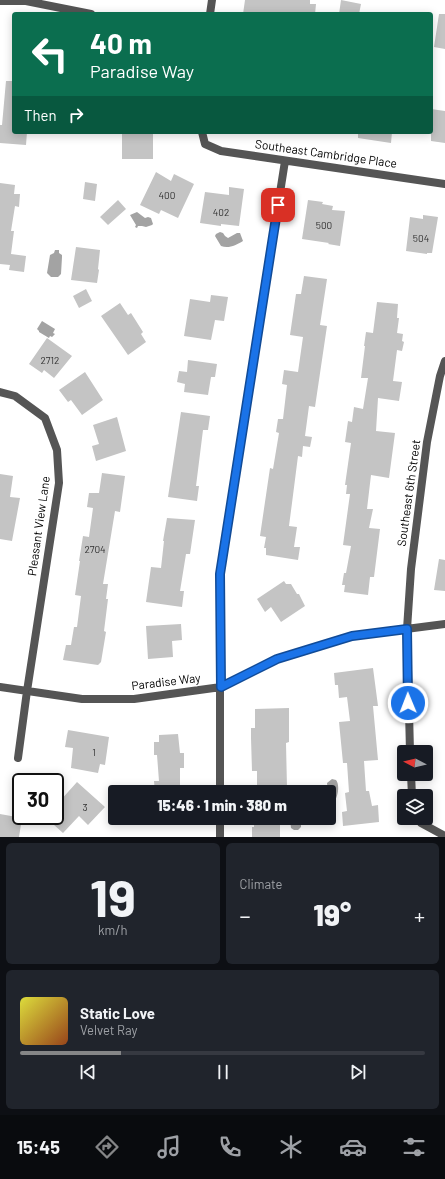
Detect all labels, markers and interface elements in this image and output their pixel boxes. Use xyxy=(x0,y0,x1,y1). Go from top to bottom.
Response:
text: 40 m xyxy=(90,26,152,60)
icon: left xyxy=(24,28,76,80)
text: Paradise Way xyxy=(90,60,194,82)
icon: right xyxy=(65,104,87,126)
text: Then xyxy=(24,106,57,124)
street label: Southeast Cambridge Place xyxy=(254,136,398,170)
pin xyxy=(261,188,295,222)
house number: 400 xyxy=(159,189,175,201)
icon: arrive xyxy=(267,194,289,216)
house number: 402 xyxy=(213,206,229,218)
house number: 500 xyxy=(316,219,332,231)
house number: 504 xyxy=(413,232,429,244)
house number: 2712 xyxy=(41,354,59,366)
street label: Southeast 6th Street xyxy=(394,438,422,547)
street label: Pleasant View Lane xyxy=(24,475,52,577)
house number: 2704 xyxy=(84,543,106,555)
street label: Paradise Way xyxy=(131,670,202,692)
position arrow xyxy=(387,682,429,724)
north arrow xyxy=(397,745,433,781)
map controls xyxy=(397,745,433,825)
house number: 1 xyxy=(92,746,96,758)
speed limit sign: 30 xyxy=(12,773,64,825)
button: layers xyxy=(397,789,433,825)
text: 15:46 · 1 min · 380 m xyxy=(157,796,287,814)
house number: 3 xyxy=(82,801,88,813)
text: 19 xyxy=(90,865,136,927)
text: Climate xyxy=(240,876,283,892)
text: 19° xyxy=(313,896,351,932)
text: − xyxy=(240,902,251,928)
text: + xyxy=(414,902,425,928)
text: km/h xyxy=(98,922,127,938)
text: Static Love xyxy=(80,1004,155,1022)
text: Velvet Ray xyxy=(80,1022,138,1038)
icon: previous xyxy=(77,1061,99,1083)
icon: pause xyxy=(212,1061,234,1083)
icon: next xyxy=(347,1061,369,1083)
icon: directions xyxy=(93,1133,121,1161)
icon: music xyxy=(155,1133,183,1161)
icon: phone xyxy=(216,1133,244,1161)
icon: climate xyxy=(277,1133,305,1161)
icon: car xyxy=(339,1133,367,1161)
icon: filters xyxy=(400,1133,428,1161)
text: 15:45 xyxy=(17,1136,60,1158)

